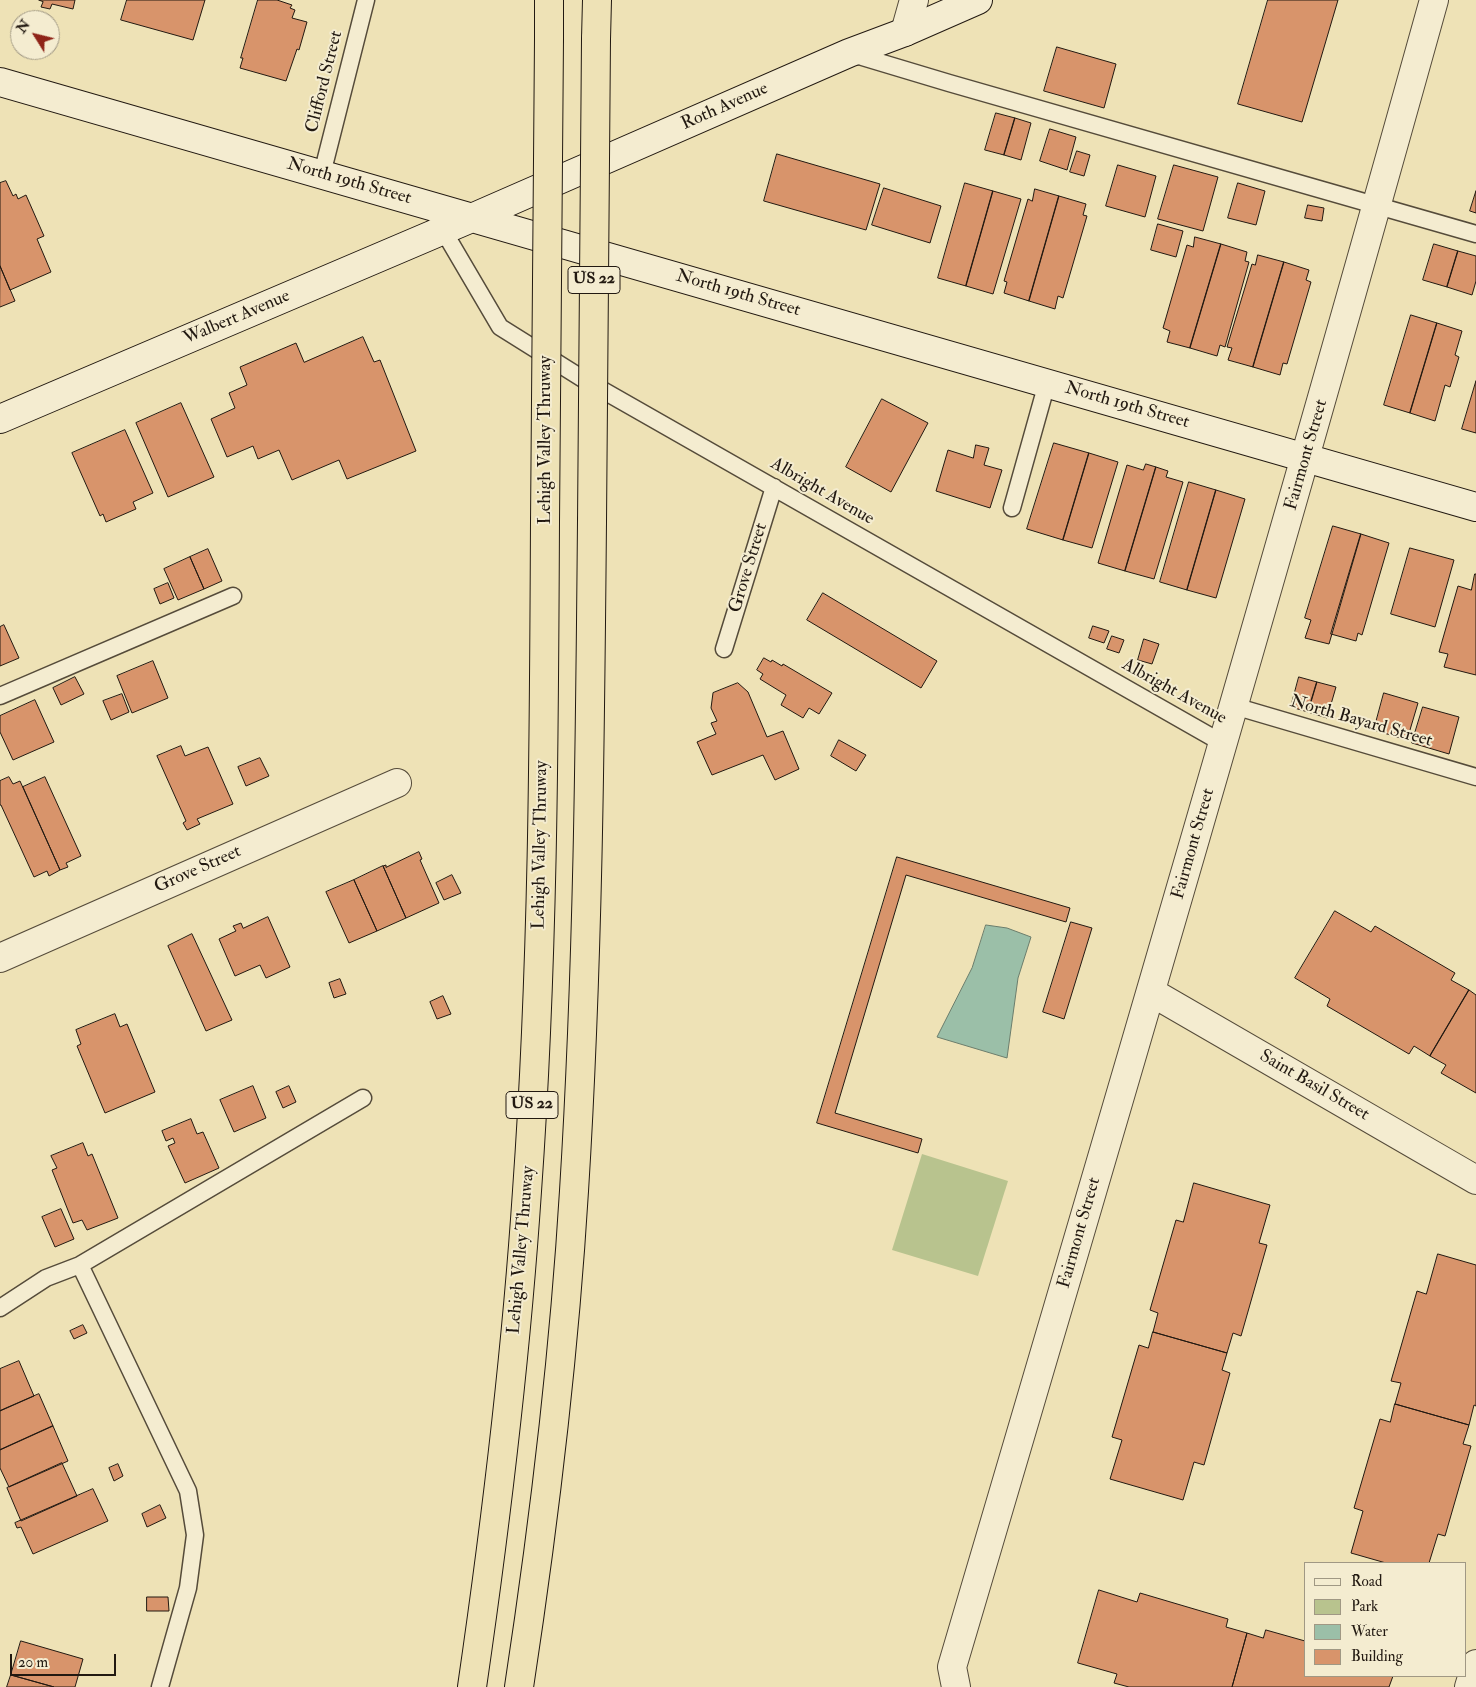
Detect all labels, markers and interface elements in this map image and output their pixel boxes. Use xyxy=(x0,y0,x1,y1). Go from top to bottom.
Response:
north arrow xyxy=(10,10,60,60)
text: N xyxy=(13,16,34,37)
street label: Clifford Street xyxy=(302,29,348,135)
street label: Roth Avenue xyxy=(678,78,772,136)
street label: North 19th Street xyxy=(284,154,414,210)
road number: US 22 xyxy=(568,266,620,294)
street label: North 19th Street xyxy=(673,266,803,322)
street label: Walbert Avenue xyxy=(181,286,293,350)
street label: Lehigh Valley Thruway xyxy=(535,356,557,524)
street label: North 19th Street xyxy=(1062,378,1192,434)
street label: Fairmont Street xyxy=(1281,397,1333,513)
street label: Albright Avenue xyxy=(766,454,878,530)
street label: Grove Street xyxy=(725,521,773,615)
street label: Albright Avenue xyxy=(1118,654,1230,730)
street label: North Bayard Street xyxy=(1287,691,1435,753)
street label: Lehigh Valley Thruway xyxy=(529,760,553,930)
street label: Fairmont Street xyxy=(1168,786,1220,902)
street label: Grove Street xyxy=(151,841,245,899)
street label: Saint Basil Street xyxy=(1255,1046,1373,1126)
road number: US 22 xyxy=(506,1092,558,1118)
street label: Lehigh Valley Thruway xyxy=(504,1165,540,1335)
street label: Fairmont Street xyxy=(1054,1175,1106,1291)
legend xyxy=(1304,1562,1466,1677)
text: Road xyxy=(1351,1572,1382,1591)
text: Park xyxy=(1351,1597,1378,1616)
text: Water xyxy=(1351,1622,1388,1641)
scale bar xyxy=(12,1644,119,1676)
text: Building xyxy=(1351,1647,1403,1666)
text: 20 m xyxy=(18,1653,48,1672)

